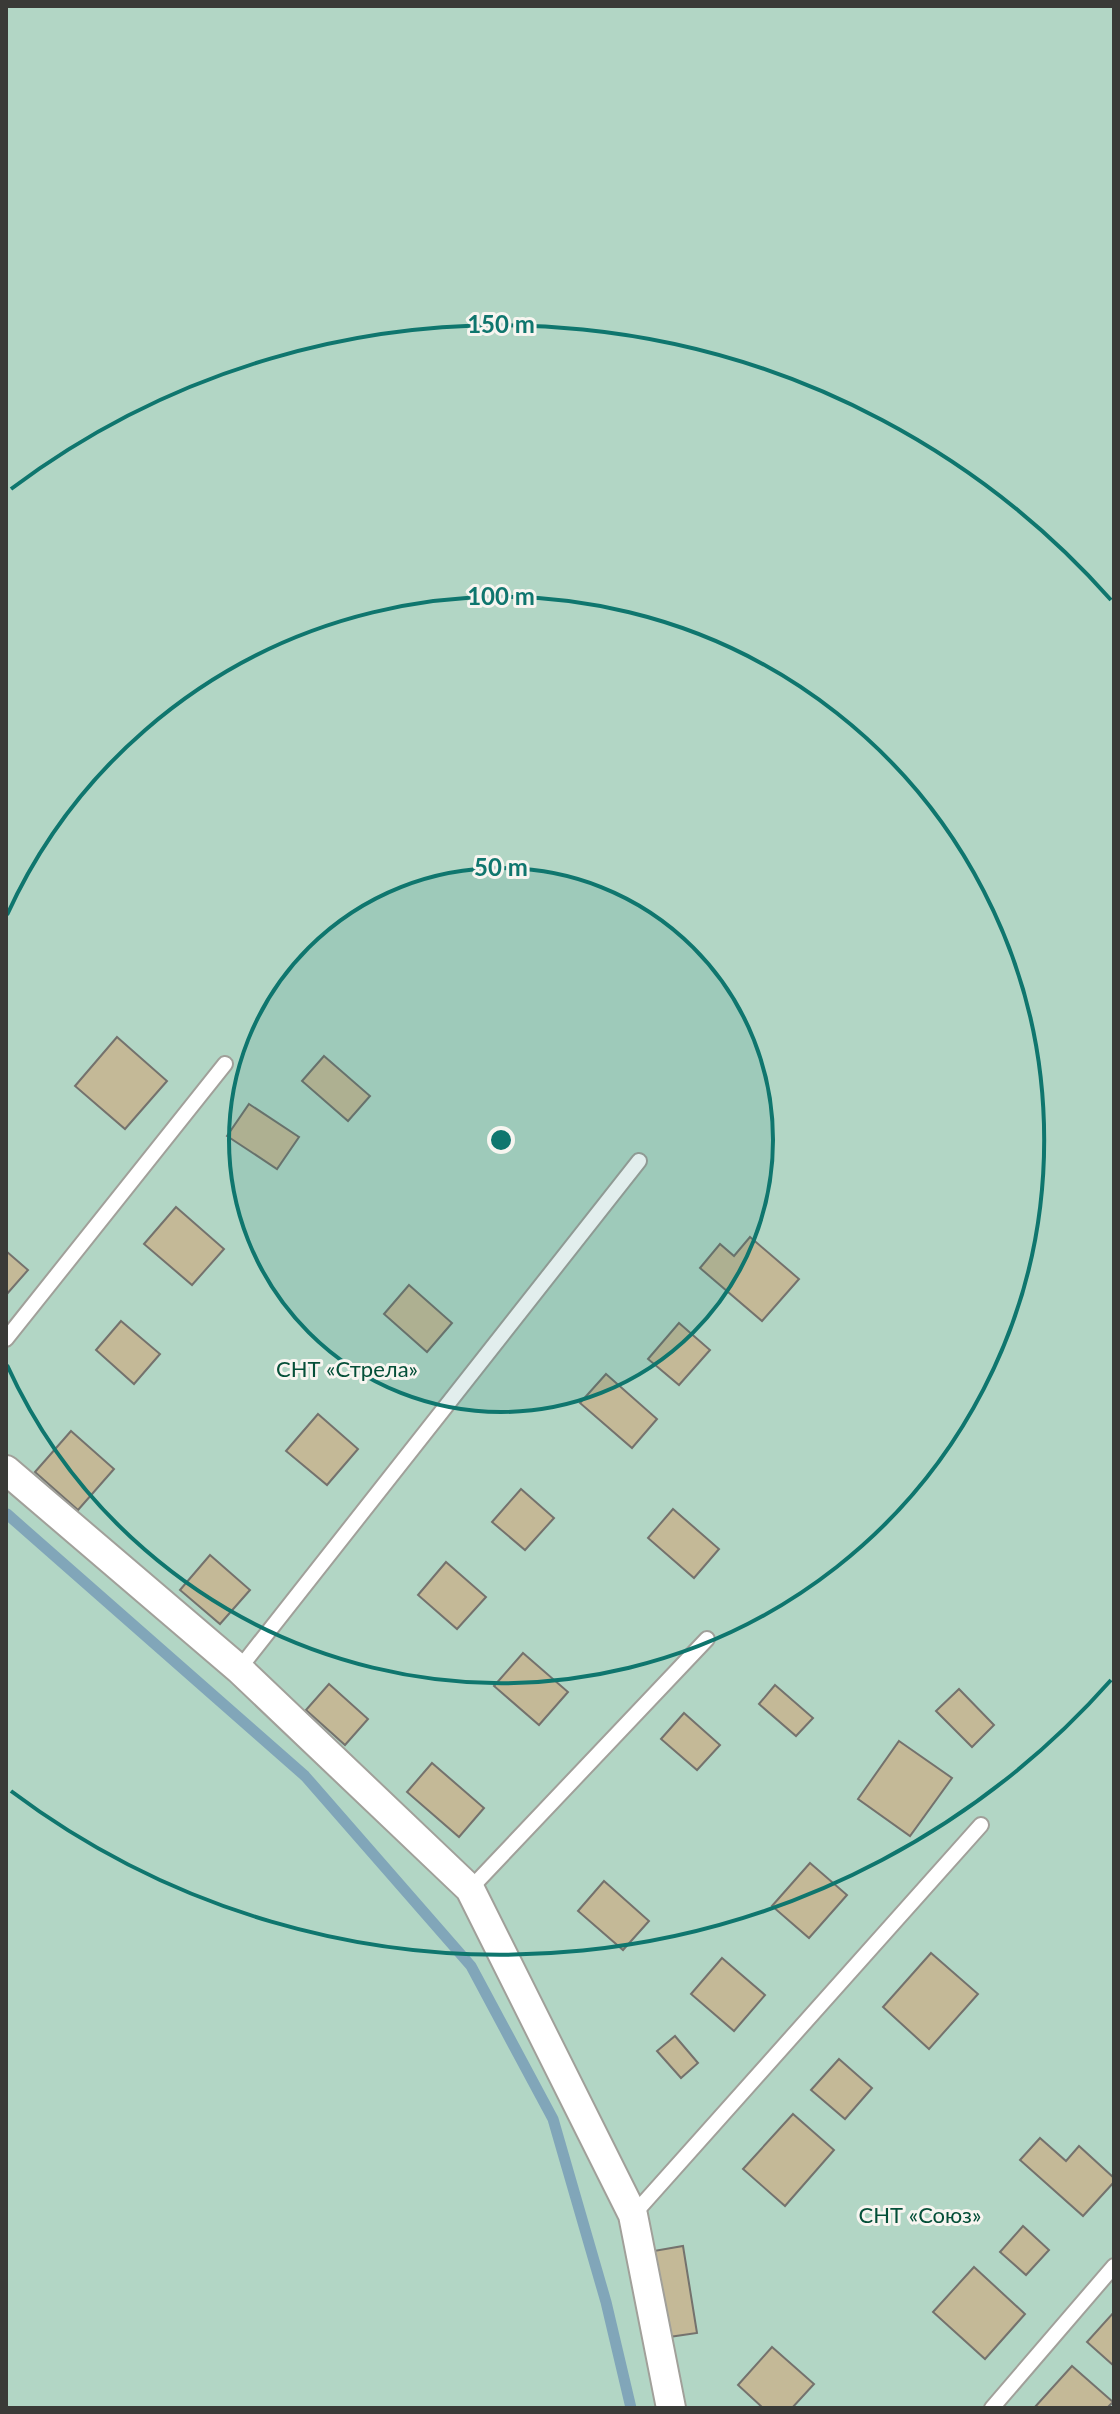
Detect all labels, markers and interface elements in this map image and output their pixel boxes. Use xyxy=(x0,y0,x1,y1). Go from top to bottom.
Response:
text: 150 m xyxy=(467,309,535,338)
text: 100 m xyxy=(467,581,535,610)
text: 50 m xyxy=(474,852,528,881)
centre of rings xyxy=(487,1126,515,1154)
park label: СНТ «Стрела» xyxy=(276,1355,418,1382)
park label: СНТ «Союз» xyxy=(859,2201,981,2228)

